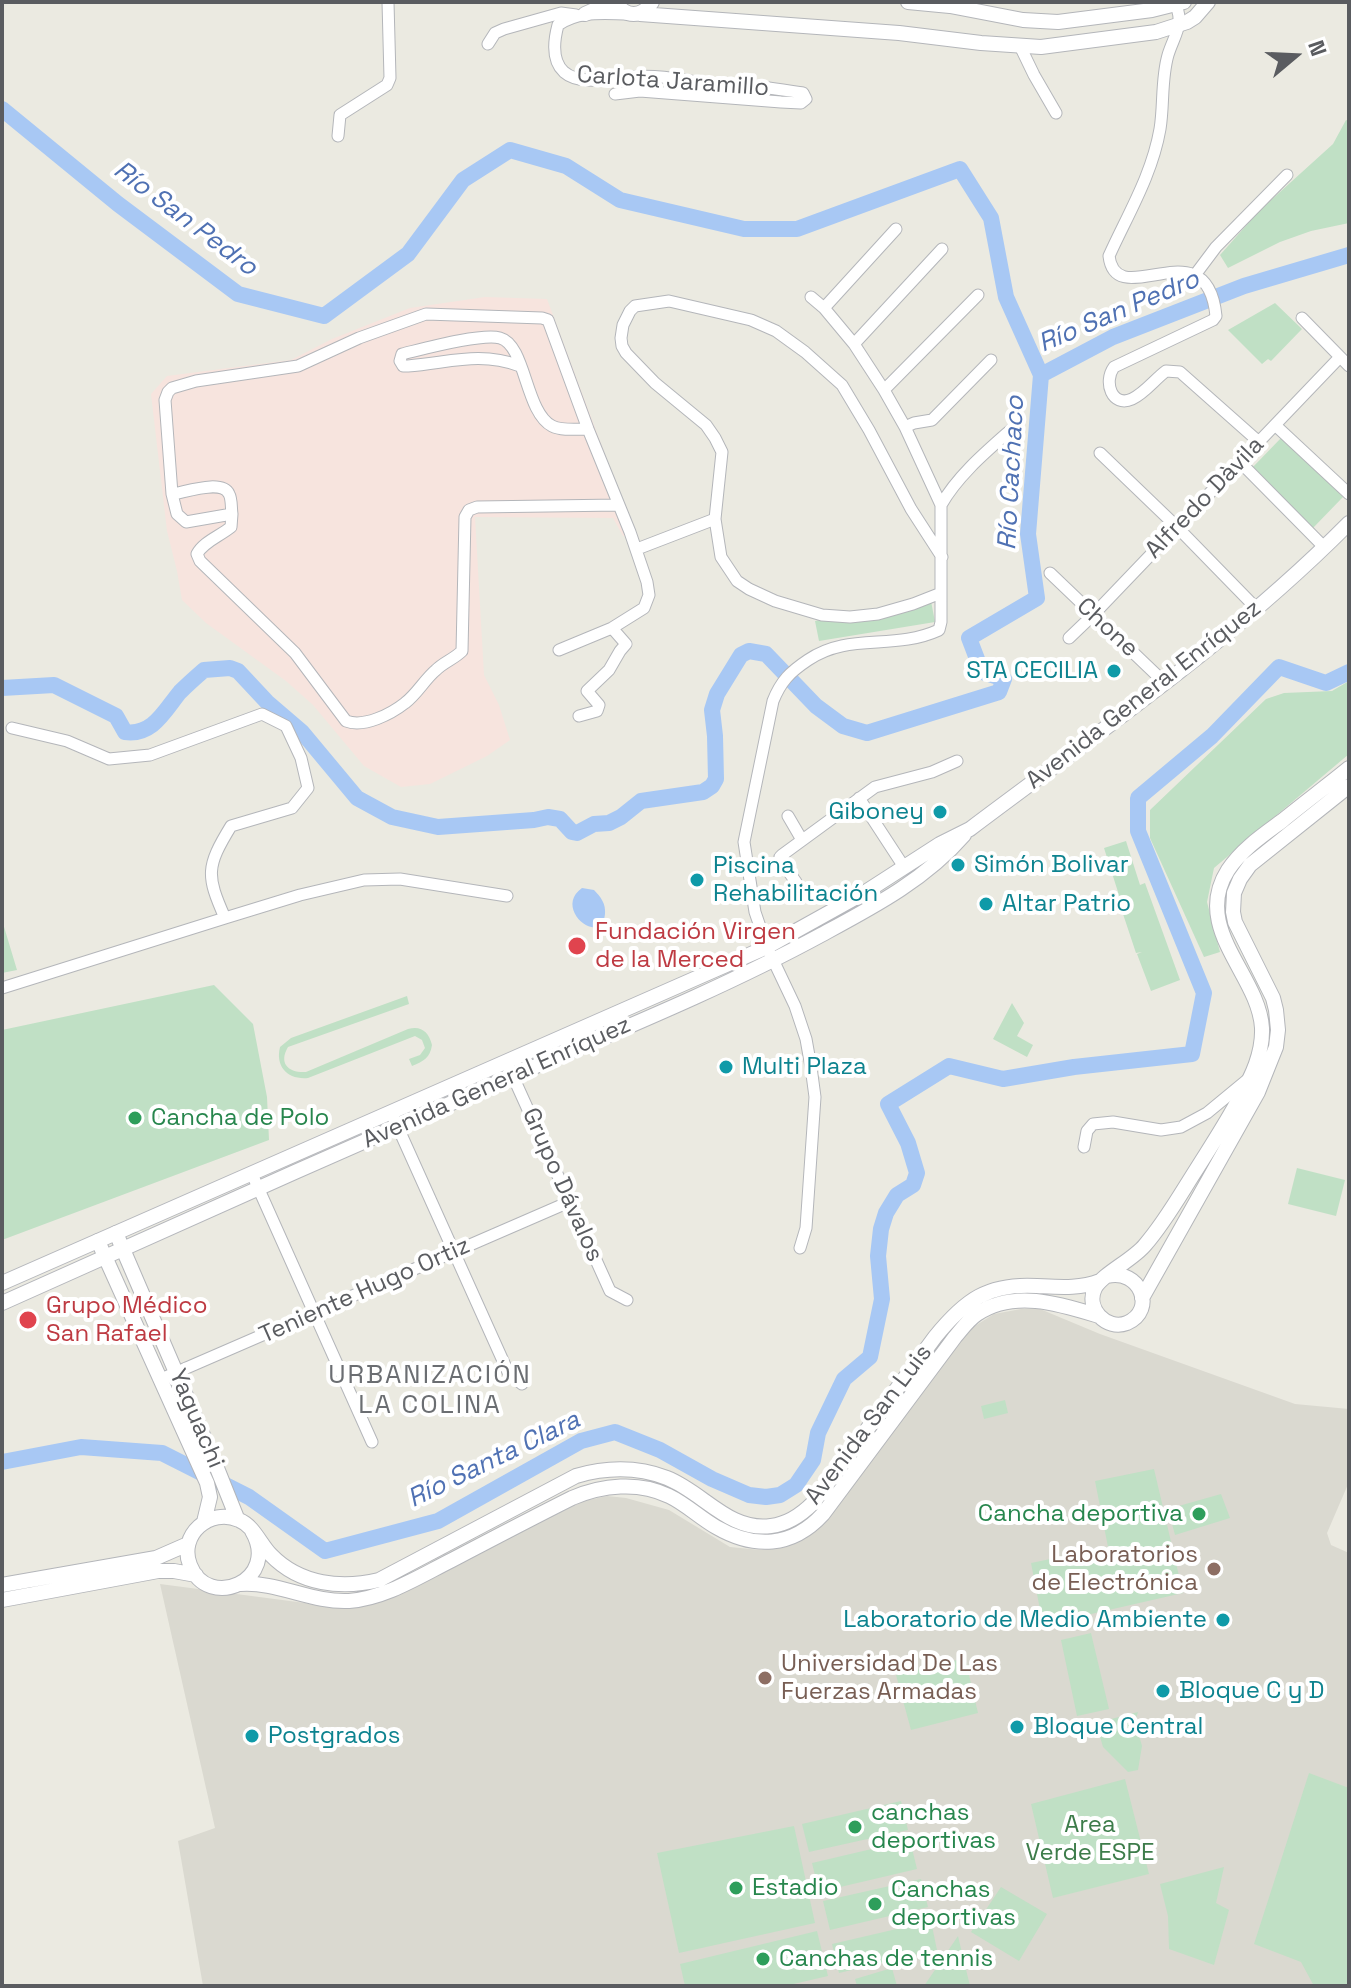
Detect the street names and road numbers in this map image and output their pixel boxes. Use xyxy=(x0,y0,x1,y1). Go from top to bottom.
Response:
street label: Carlota Jaramillo xyxy=(576,61,770,103)
street label: Alfredo Dàvila xyxy=(1140,431,1270,565)
street label: Chone xyxy=(1070,592,1144,664)
street label: Avenida General Enríquez xyxy=(1021,594,1267,796)
street label: Avenida General Enríquez xyxy=(358,1011,636,1155)
street label: Grupo Dávalos xyxy=(515,1104,609,1266)
street label: Teniente Hugo Ortiz xyxy=(255,1232,475,1350)
street label: Avenida San Luis xyxy=(799,1339,939,1511)
street label: Yaguachi xyxy=(162,1365,230,1473)

